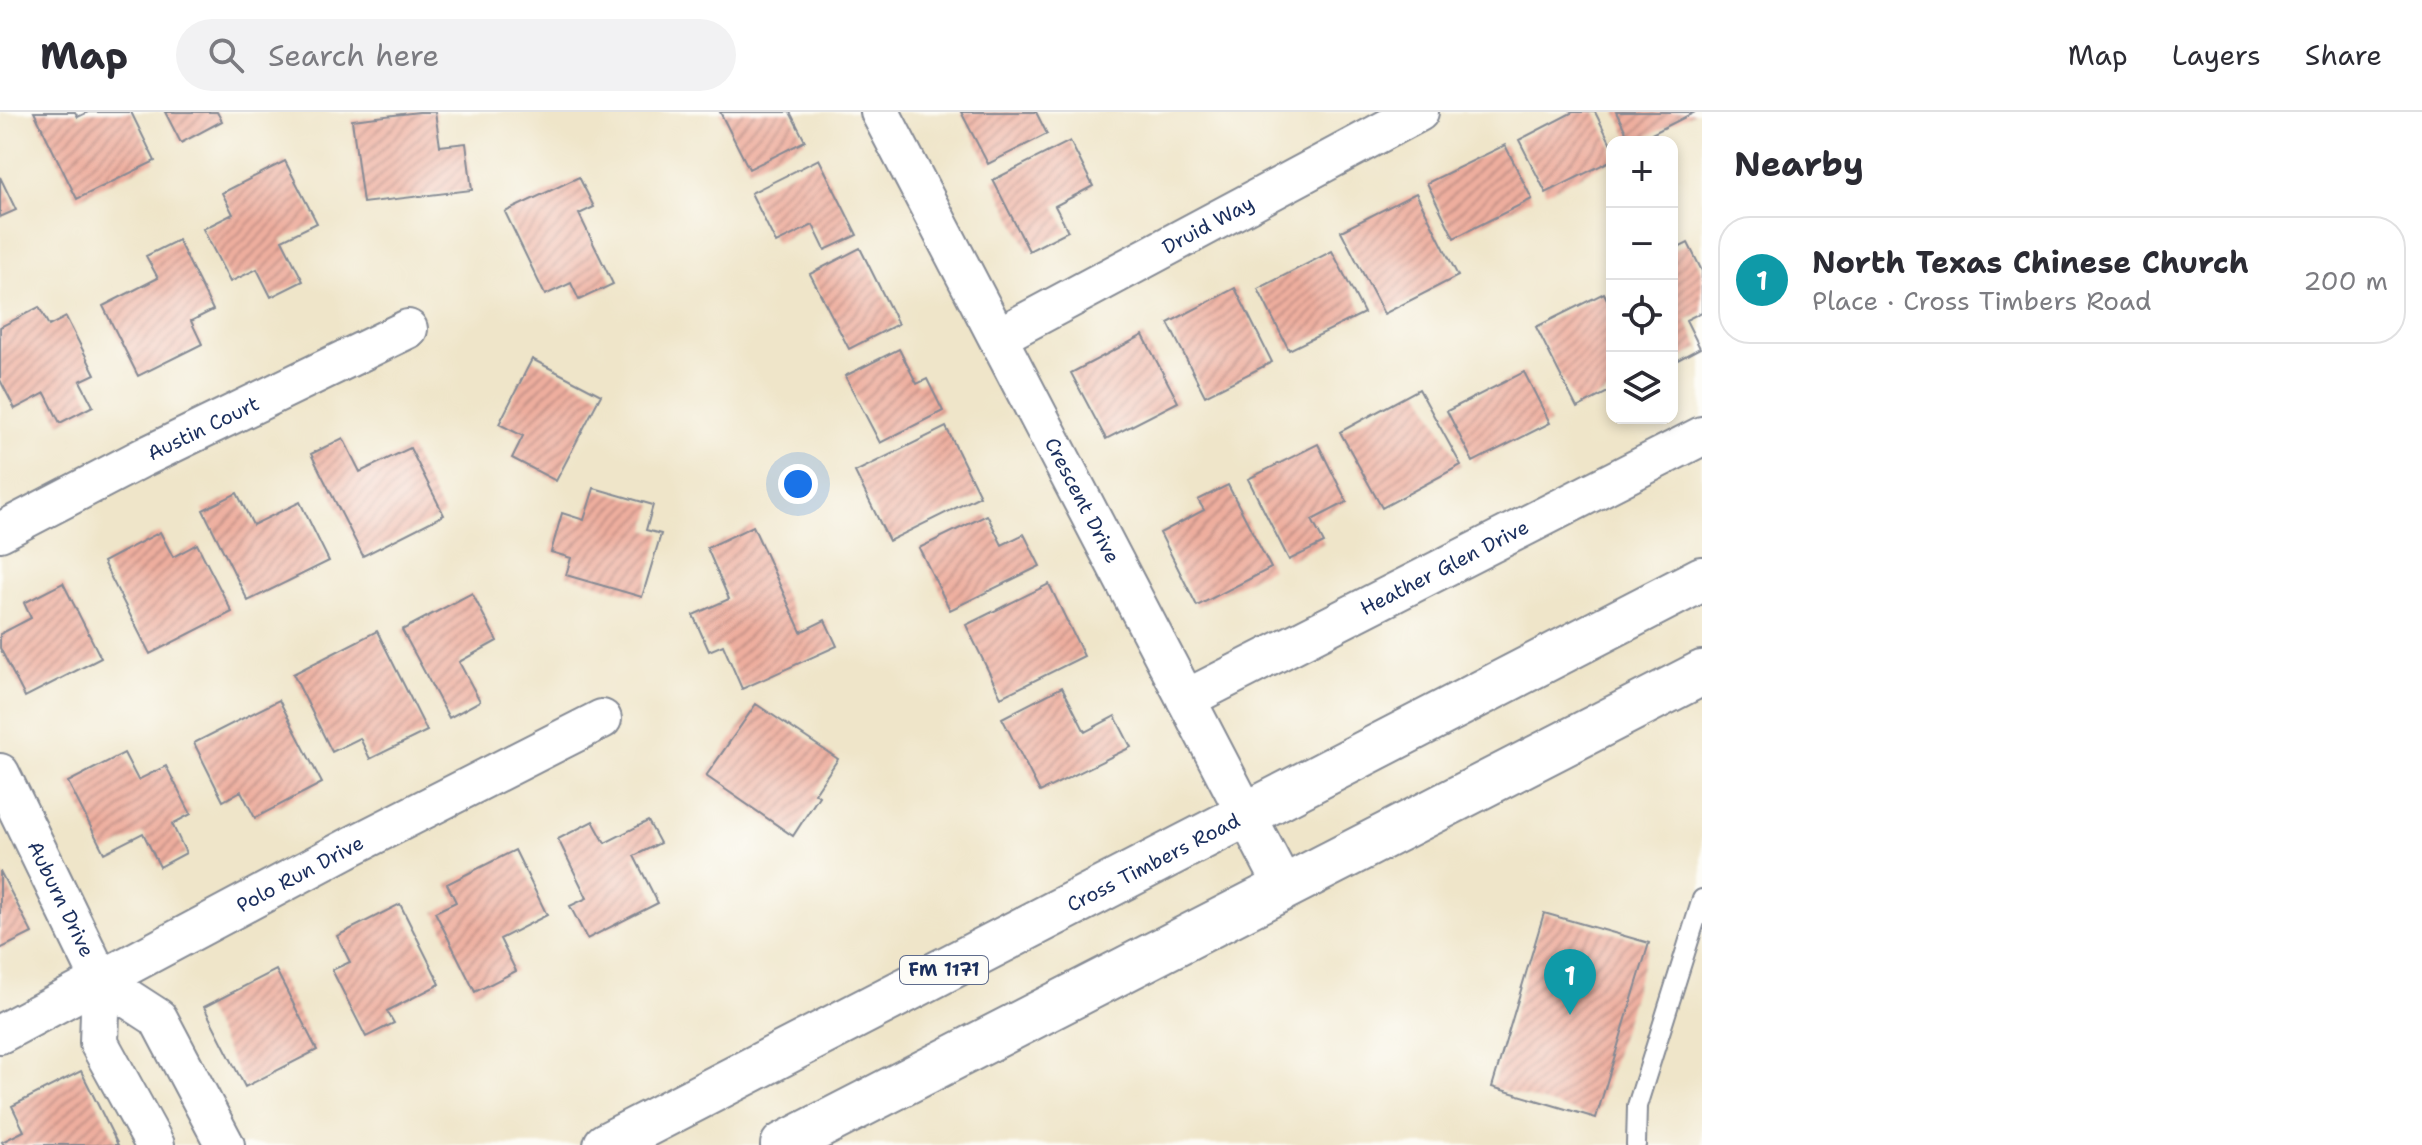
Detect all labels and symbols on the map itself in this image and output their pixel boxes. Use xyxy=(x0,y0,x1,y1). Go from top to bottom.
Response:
street label: Druid Way xyxy=(1158,190,1258,260)
street label: Austin Court xyxy=(143,390,263,466)
street label: Crescent Drive xyxy=(1039,433,1126,568)
your location xyxy=(778,464,818,504)
street label: Heather Glen Drive xyxy=(1356,514,1533,621)
street label: Cross Timbers Road xyxy=(1062,807,1244,918)
street label: Polo Run Drive xyxy=(232,829,368,918)
street label: Auburn Drive xyxy=(22,837,100,961)
pin: 1 xyxy=(1544,949,1596,1015)
road number: FM 1171 xyxy=(900,956,988,984)

